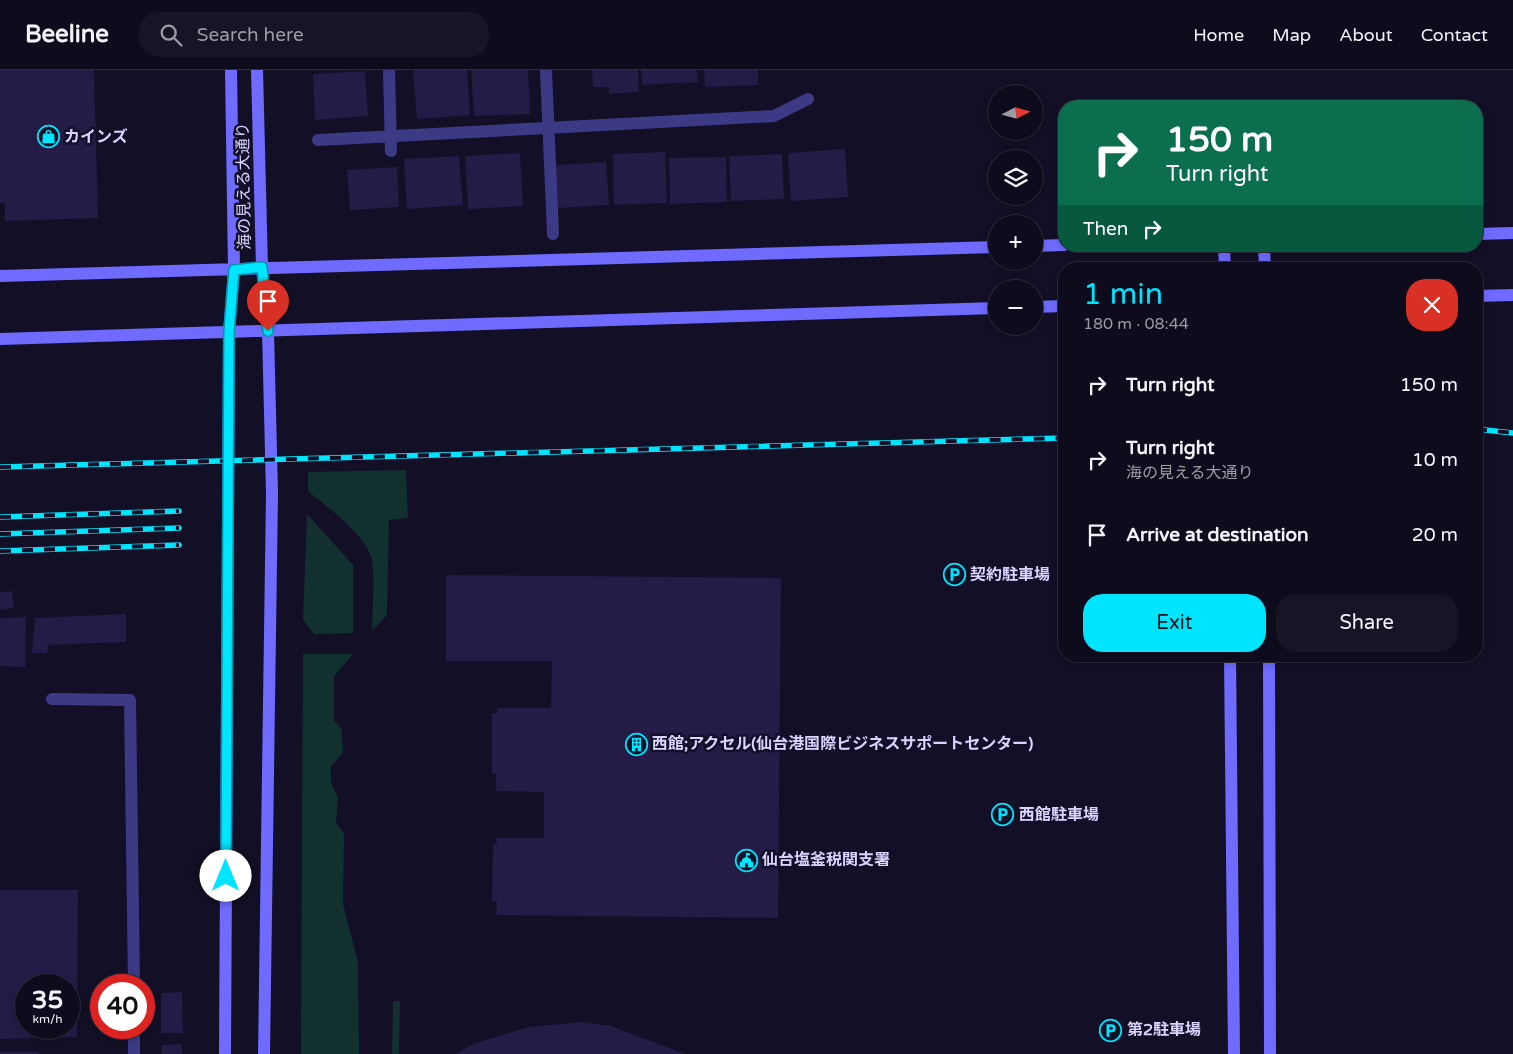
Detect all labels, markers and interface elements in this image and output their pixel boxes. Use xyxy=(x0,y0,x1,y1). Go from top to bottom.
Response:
search box xyxy=(139,12,489,57)
text: Beeline xyxy=(25,20,109,49)
icon: search xyxy=(157,21,185,49)
text: Search here xyxy=(197,24,304,46)
text: Home xyxy=(1193,24,1244,46)
text: Map xyxy=(1272,24,1311,46)
text: About xyxy=(1339,24,1393,46)
text: Contact xyxy=(1421,24,1488,46)
north arrow xyxy=(988,85,1042,140)
map controls xyxy=(988,85,1043,335)
text: 150 m xyxy=(1166,119,1273,161)
icon: right xyxy=(1083,120,1148,185)
street label: 海の見える大通り xyxy=(233,122,255,250)
shop icon: カインズ xyxy=(36,125,60,149)
place label: カインズ xyxy=(64,127,128,147)
button: layers xyxy=(988,150,1043,205)
text: Turn right xyxy=(1166,161,1268,187)
button: + xyxy=(988,215,1043,270)
icon: right xyxy=(1138,215,1166,243)
text: Then xyxy=(1083,218,1128,240)
text: 1 min xyxy=(1083,276,1163,313)
button: close xyxy=(1406,279,1458,331)
pin xyxy=(247,280,289,331)
button: − xyxy=(988,280,1043,335)
icon: arrive xyxy=(254,287,282,315)
text: 180 m · 08:44 xyxy=(1083,314,1189,334)
icon: right xyxy=(1083,371,1111,399)
text: Turn right xyxy=(1126,374,1214,396)
text: 150 m xyxy=(1400,374,1458,396)
text: Turn right xyxy=(1126,437,1214,459)
icon: right xyxy=(1083,446,1111,474)
text: 10 m xyxy=(1412,449,1458,471)
text: 海の見える大通り xyxy=(1126,463,1254,483)
icon: arrive xyxy=(1083,521,1111,549)
text: Arrive at destination xyxy=(1126,524,1309,546)
text: 20 m xyxy=(1412,524,1458,546)
parking icon: 契約駐車場 xyxy=(942,563,966,587)
place label: 契約駐車場 xyxy=(970,565,1050,585)
button: Exit xyxy=(1083,594,1266,652)
button: Share xyxy=(1276,594,1458,652)
building icon: 西館;アクセル(仙台港国際ビジネスサポートセンター) xyxy=(624,732,648,756)
place label: 西館;アクセル(仙台港国際ビジネスサポートセンター) xyxy=(652,734,1033,754)
parking icon: 西館駐車場 xyxy=(991,803,1015,827)
place label: 西館駐車場 xyxy=(1019,805,1099,825)
public building icon: 仙台塩釜税関支署 xyxy=(734,848,758,872)
position arrow xyxy=(199,849,251,901)
place label: 仙台塩釜税関支署 xyxy=(761,850,890,870)
speed limit sign: 40 xyxy=(90,974,155,1039)
text: 35 xyxy=(32,985,63,1015)
text: km/h xyxy=(32,1012,63,1026)
parking icon: 第2駐車場 xyxy=(1099,1018,1123,1042)
place label: 第2駐車場 xyxy=(1127,1020,1201,1040)

